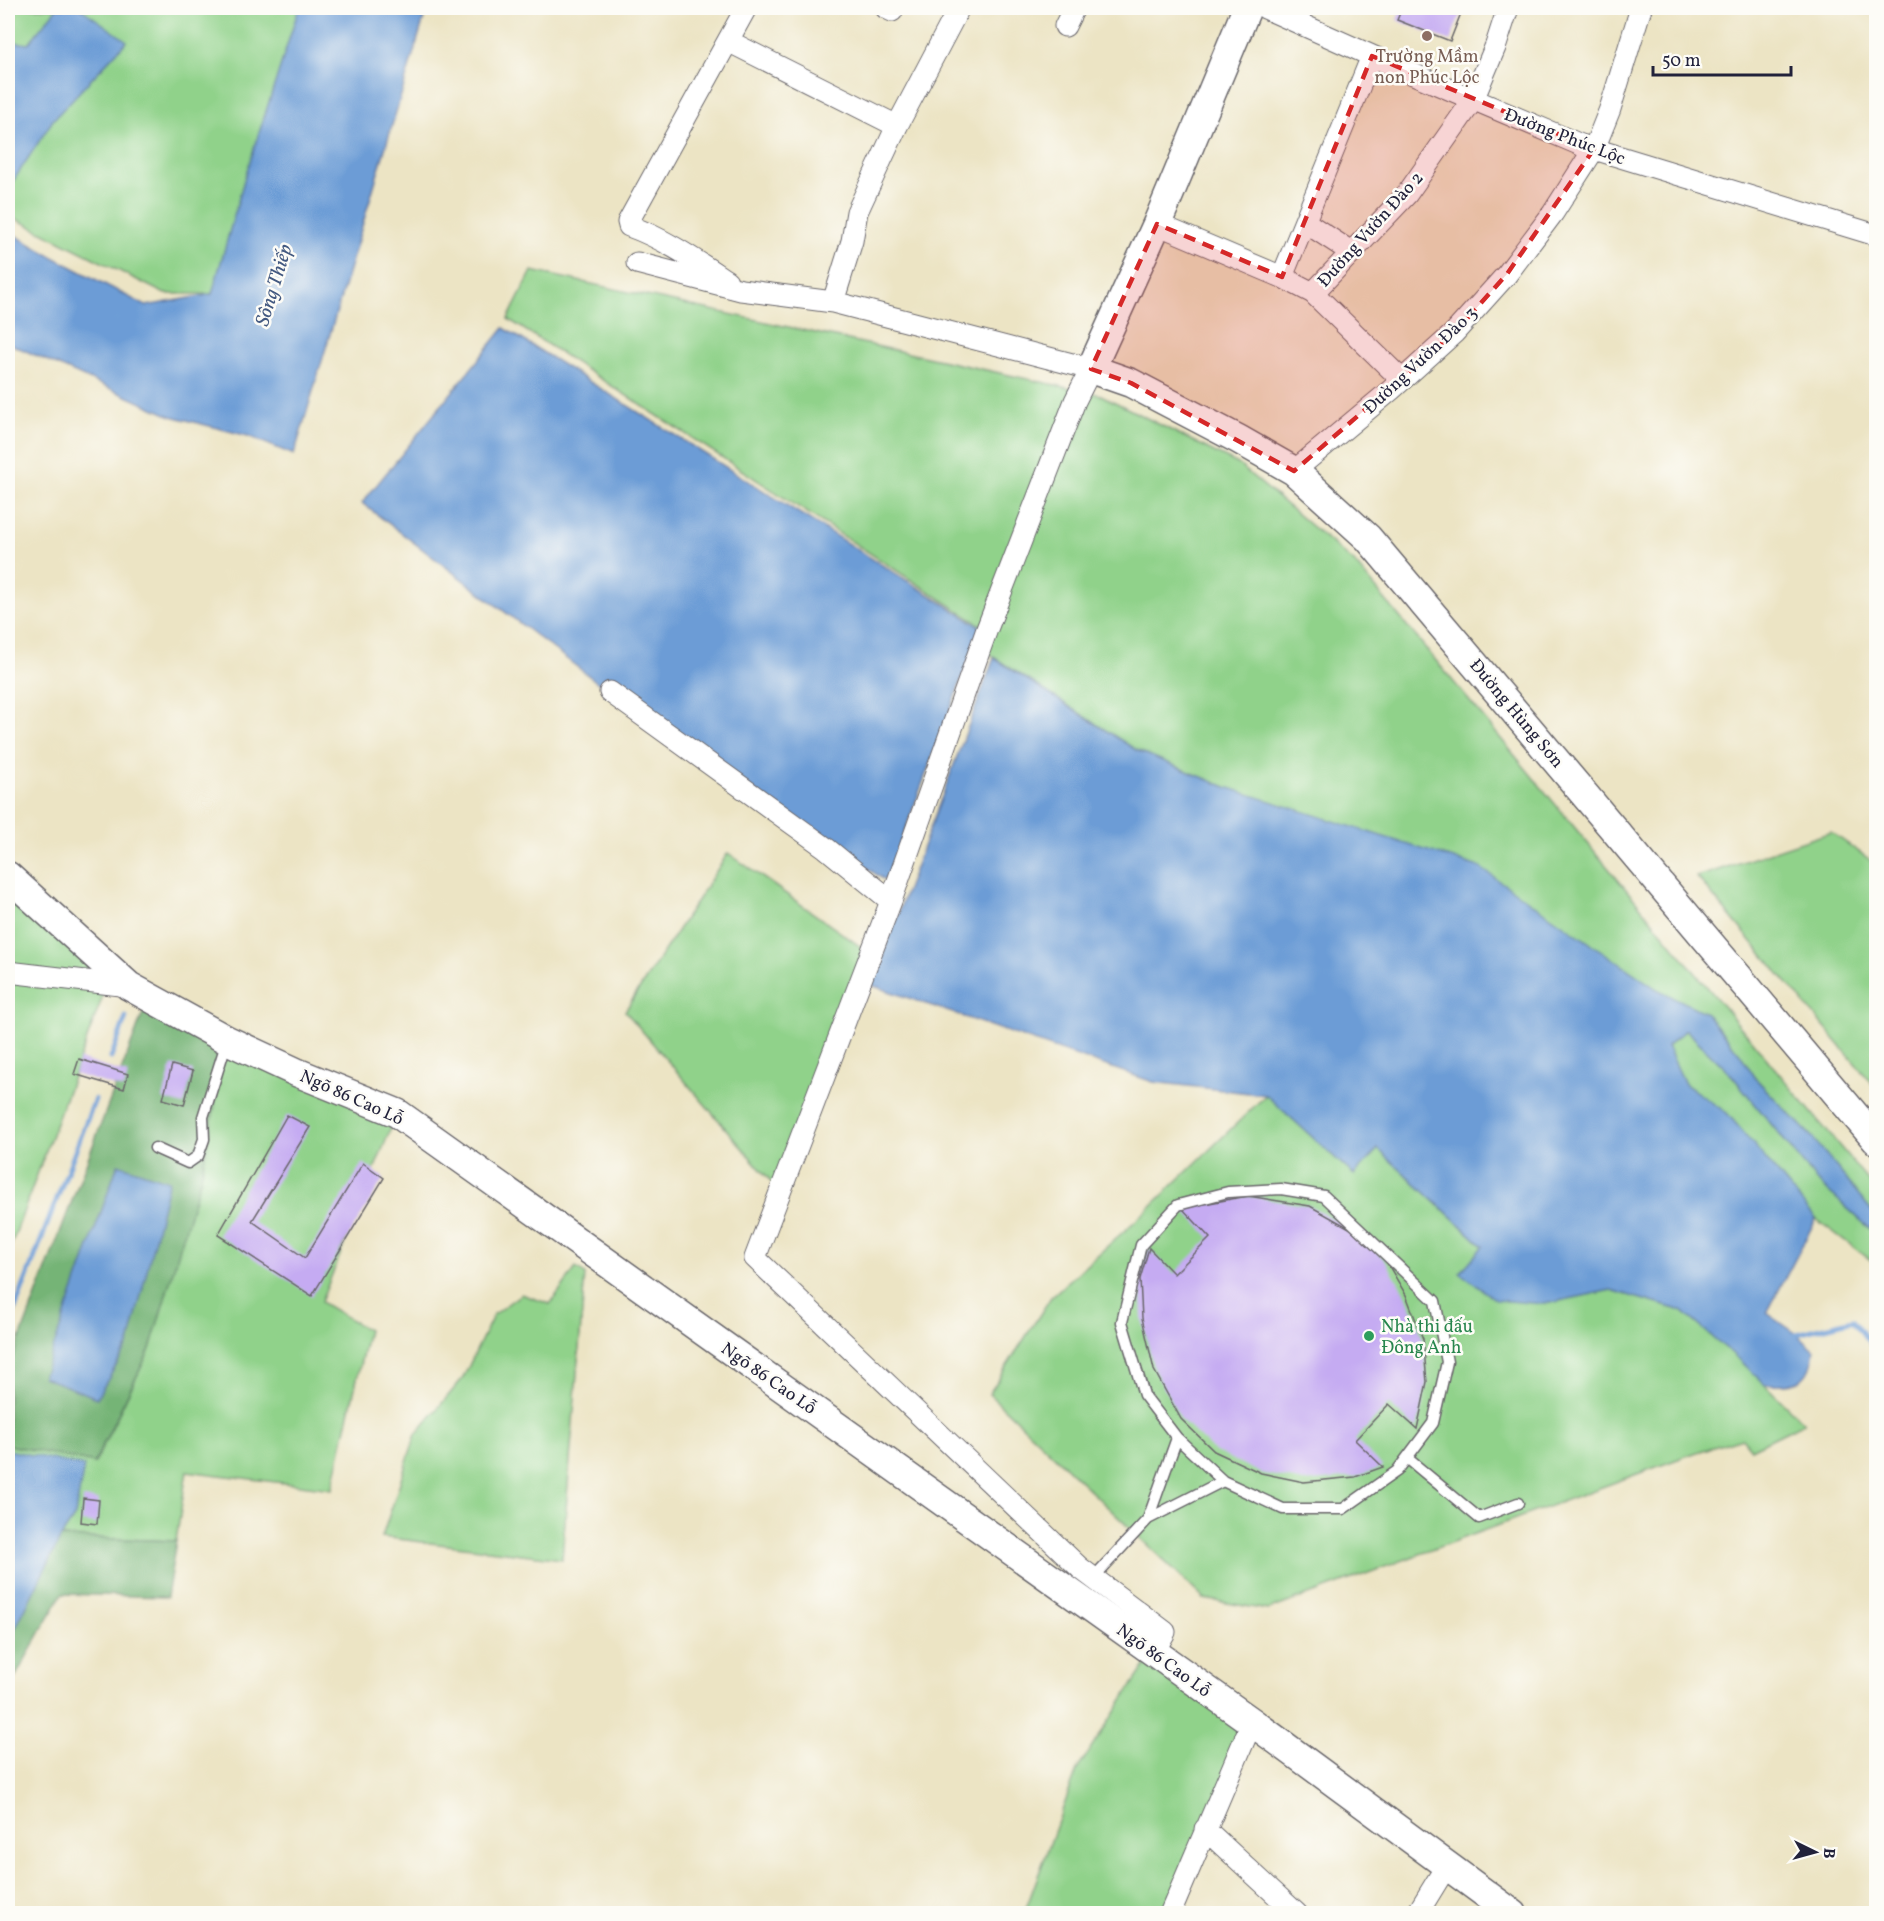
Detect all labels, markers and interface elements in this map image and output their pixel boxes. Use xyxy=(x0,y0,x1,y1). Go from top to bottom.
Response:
marker: Trường Mầm non Phúc Lộc xyxy=(1420,29,1434,43)
scale bar xyxy=(1653,39,1791,77)
place label: Trường Mầm non Phúc Lộc xyxy=(1374,45,1480,91)
text: 50 m xyxy=(1662,49,1701,74)
street label: Đường Phúc Lộc xyxy=(1500,103,1629,172)
street label: Đường Vườn Đào 2 xyxy=(1312,167,1430,293)
water label: Sông Thiếp xyxy=(249,241,301,330)
street label: Đường Vườn Đào 3 xyxy=(1358,302,1484,421)
street label: Đường Hùng Sơn xyxy=(1463,654,1569,774)
street label: Ngõ 86 Cao Lỗ xyxy=(296,1064,407,1132)
place label: Nhà thi đấu Đông Anh xyxy=(1381,1315,1473,1361)
marker: Nhà thi đấu Đông Anh xyxy=(1362,1329,1376,1343)
street label: Ngõ 86 Cao Lỗ xyxy=(715,1337,821,1421)
street label: Ngõ 86 Cao Lỗ xyxy=(1111,1618,1215,1704)
north arrow xyxy=(1785,1822,1845,1882)
text: B xyxy=(1817,1847,1839,1860)

